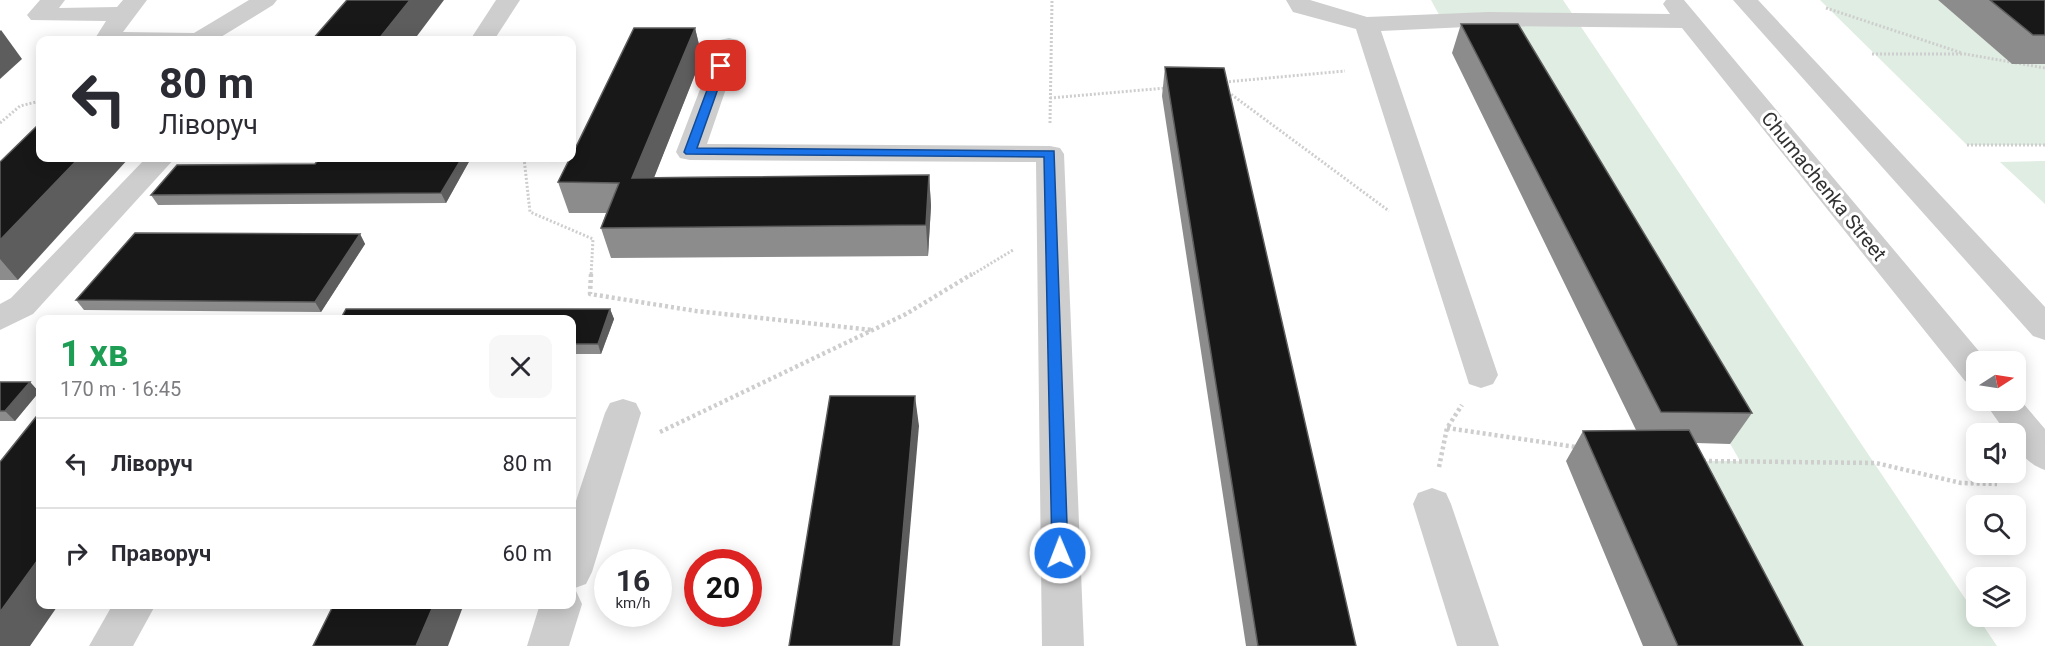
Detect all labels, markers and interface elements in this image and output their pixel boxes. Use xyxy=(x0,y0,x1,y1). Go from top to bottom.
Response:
pin xyxy=(695,40,746,91)
icon: arrive xyxy=(704,49,737,82)
text: 80 m xyxy=(159,59,254,108)
icon: left xyxy=(60,60,138,138)
street label: Chumachenka Street xyxy=(1756,106,1892,266)
text: Ліворуч xyxy=(159,109,258,141)
text: 1 хв xyxy=(60,333,128,375)
button: close xyxy=(489,335,552,398)
north arrow xyxy=(1966,351,2026,411)
map controls xyxy=(1966,351,2026,627)
text: 170 m · 16:45 xyxy=(60,377,181,401)
button: sound xyxy=(1966,423,2026,483)
icon: left xyxy=(60,447,93,480)
text: Ліворуч xyxy=(111,451,193,476)
text: 80 m xyxy=(503,451,552,476)
button: search xyxy=(1966,495,2026,555)
position arrow xyxy=(1028,521,1092,585)
icon: right xyxy=(60,537,93,570)
text: Праворуч xyxy=(111,541,211,566)
text: 60 m xyxy=(503,541,552,566)
speed limit sign: 20 xyxy=(684,549,762,627)
text: 16 xyxy=(616,563,650,598)
button: layers xyxy=(1966,567,2026,627)
text: km/h xyxy=(615,594,651,612)

